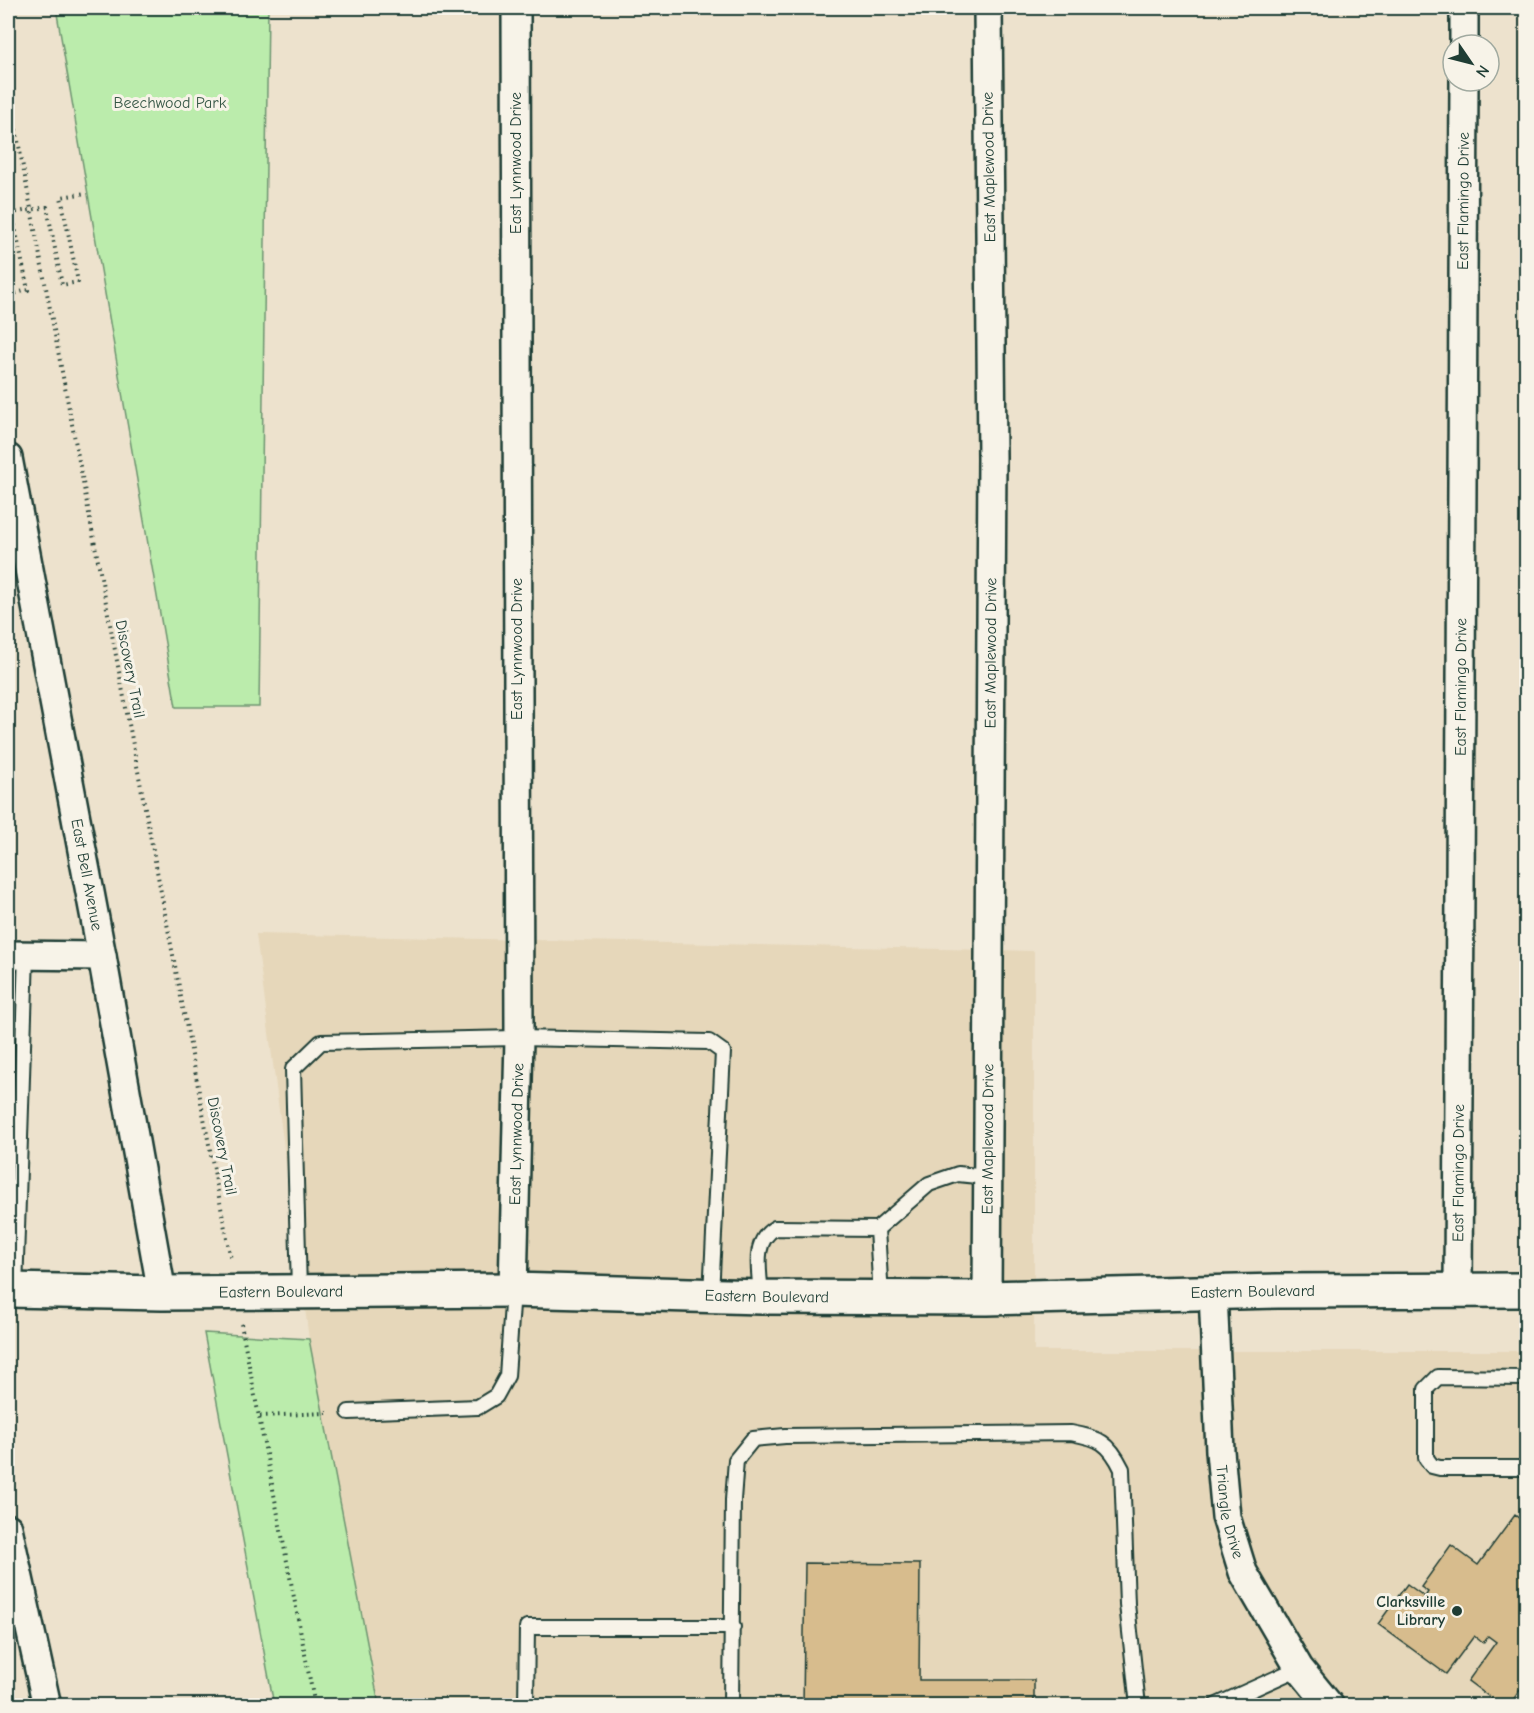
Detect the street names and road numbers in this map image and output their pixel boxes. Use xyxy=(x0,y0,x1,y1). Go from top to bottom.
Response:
street label: East Lynnwood Drive xyxy=(507,92,525,234)
street label: East Maplewood Drive xyxy=(979,92,999,242)
street label: East Flamingo Drive xyxy=(1454,132,1473,270)
street label: East Lynnwood Drive xyxy=(508,578,526,720)
street label: East Maplewood Drive xyxy=(981,578,1000,728)
street label: East Flamingo Drive xyxy=(1452,618,1470,756)
street label: Discovery Trail xyxy=(112,619,148,719)
street label: East Bell Avenue xyxy=(67,817,106,932)
street label: East Lynnwood Drive xyxy=(506,1063,527,1205)
street label: East Maplewood Drive xyxy=(978,1064,997,1214)
street label: Discovery Trail xyxy=(204,1096,240,1196)
street label: East Flamingo Drive xyxy=(1449,1104,1468,1242)
street label: Eastern Boulevard xyxy=(219,1282,343,1302)
street label: Eastern Boulevard xyxy=(1190,1282,1315,1302)
street label: Eastern Boulevard xyxy=(704,1286,829,1306)
street label: Triangle Drive xyxy=(1212,1464,1247,1561)

